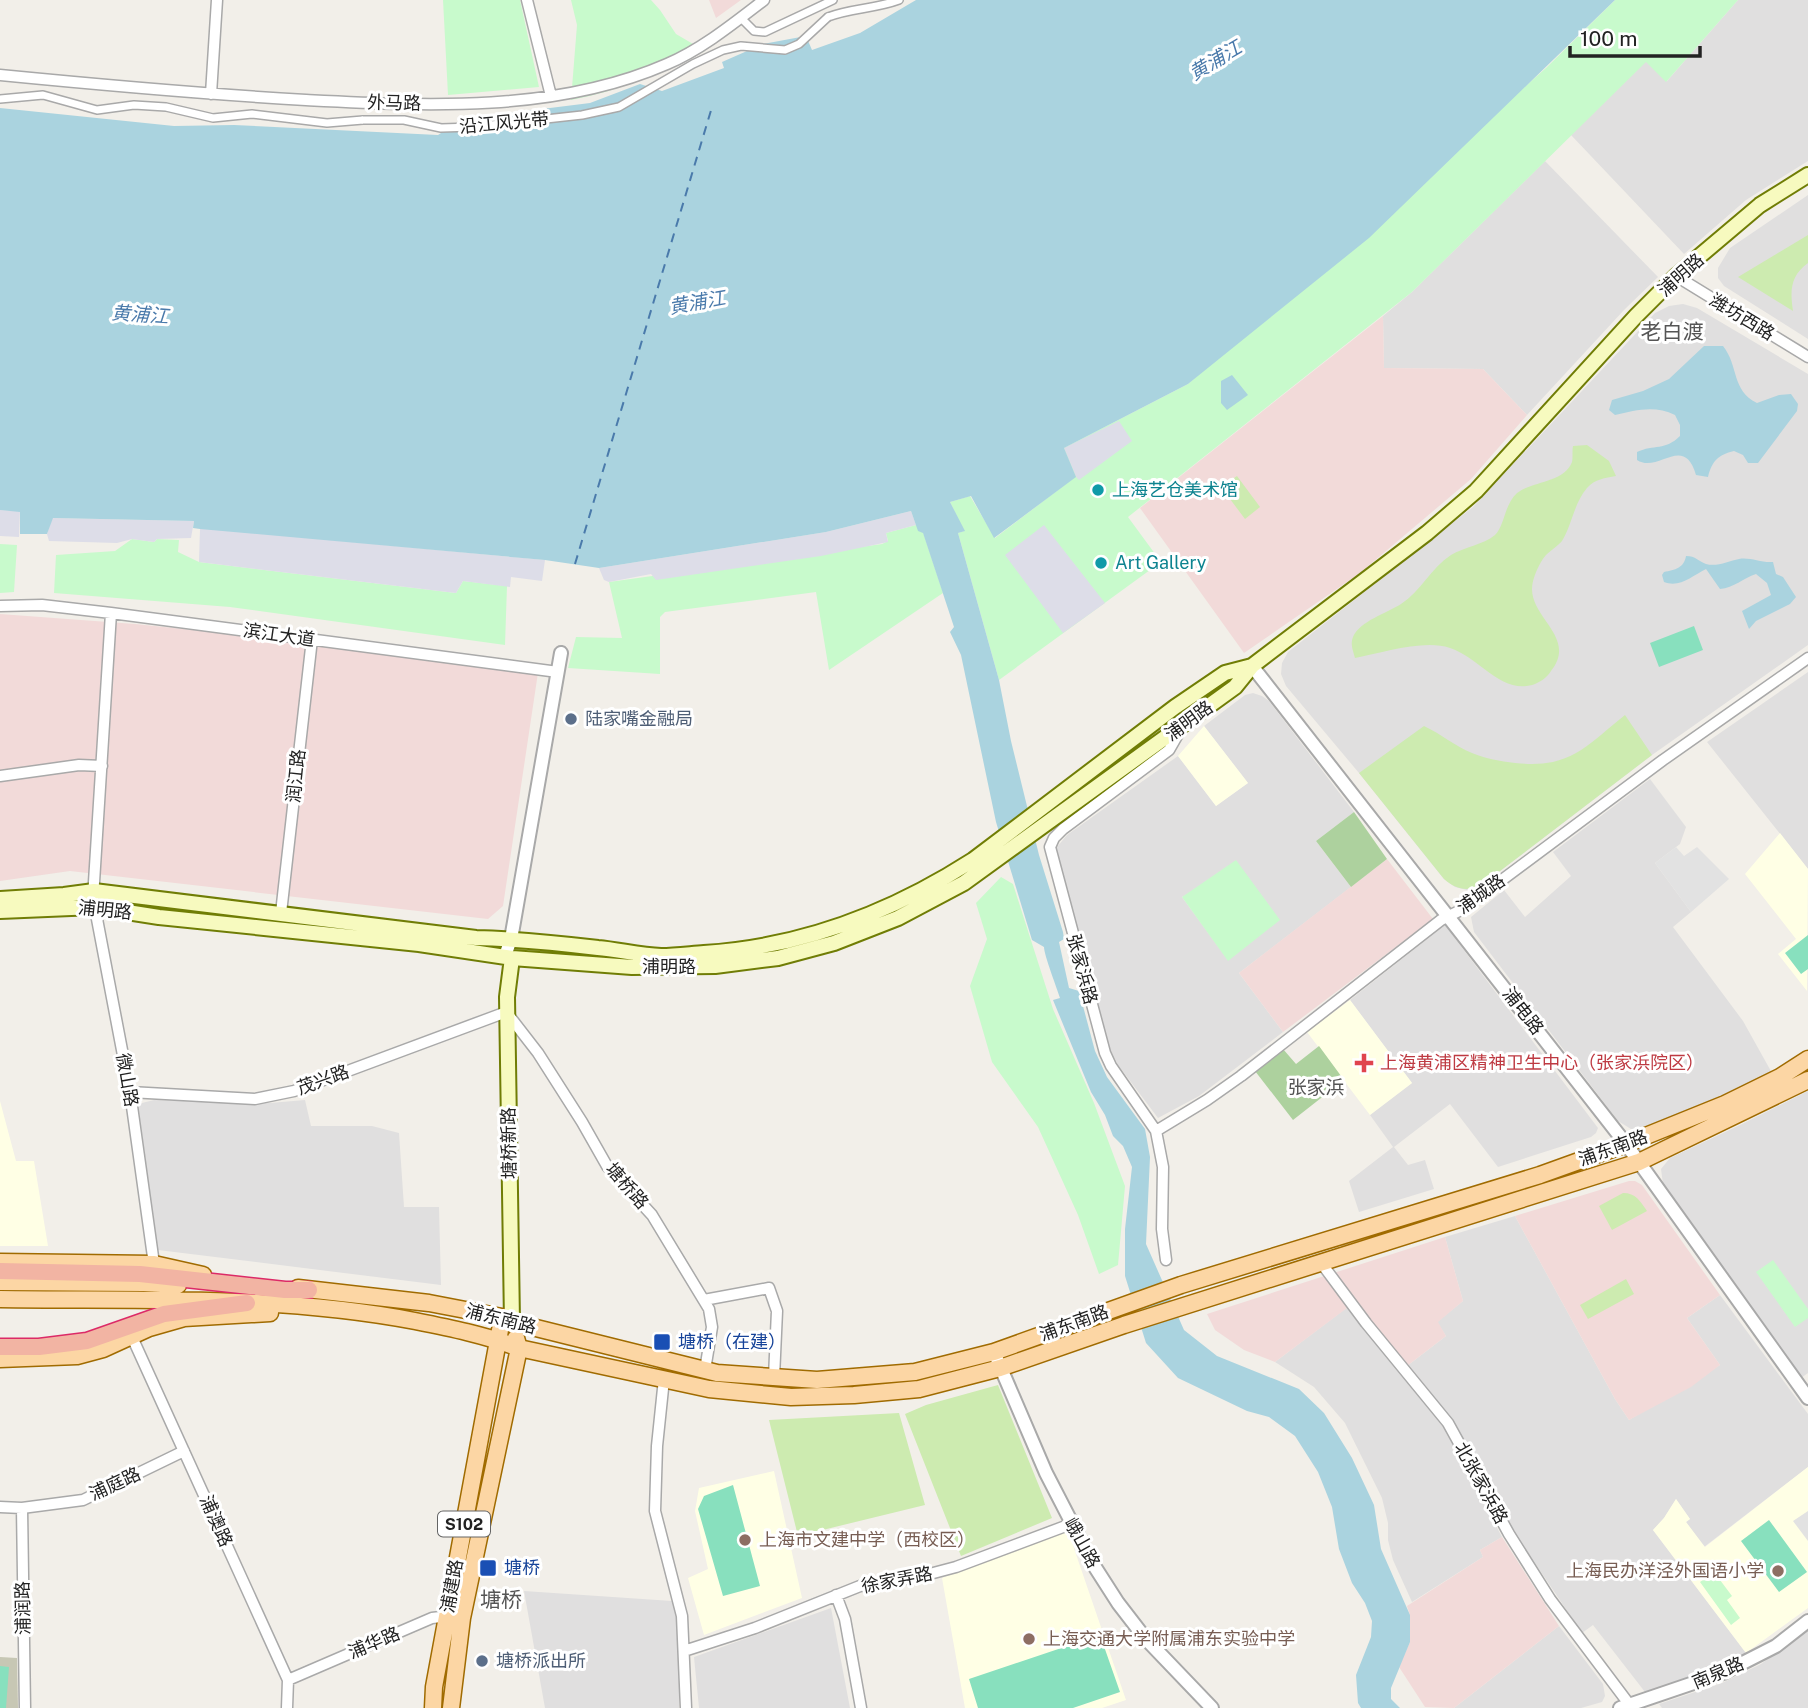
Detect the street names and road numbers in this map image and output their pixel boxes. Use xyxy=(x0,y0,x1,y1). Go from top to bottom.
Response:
street label: 外马路 xyxy=(367,92,421,113)
street label: 沿江风光带 xyxy=(458,108,550,137)
street label: 浦明路 xyxy=(1654,249,1708,300)
street label: 潍坊西路 xyxy=(1706,289,1779,344)
street label: 滨江大道 xyxy=(242,619,316,650)
street label: 浦明路 xyxy=(1161,696,1217,745)
street label: 润江路 xyxy=(282,748,309,804)
street label: 浦城路 xyxy=(1453,870,1509,918)
street label: 浦明路 xyxy=(77,896,133,923)
street label: 张家浜路 xyxy=(1063,931,1102,1006)
street label: 浦明路 xyxy=(642,956,696,977)
street label: 浦电路 xyxy=(1498,983,1548,1038)
street label: 微山路 xyxy=(112,1052,143,1108)
street label: 茂兴路 xyxy=(294,1060,352,1099)
street label: 塘桥新路 xyxy=(497,1107,520,1179)
street label: 浦东南路 xyxy=(1575,1125,1650,1170)
street label: 塘桥路 xyxy=(602,1158,653,1213)
street label: 浦东南路 xyxy=(464,1300,539,1337)
street label: 浦东南路 xyxy=(1036,1300,1111,1345)
street label: 北张家浜路 xyxy=(1450,1438,1512,1527)
street label: 浦庭路 xyxy=(86,1463,144,1504)
street label: 浦澳路 xyxy=(196,1492,237,1550)
road number: S102 xyxy=(438,1512,490,1536)
street label: 峨山路 xyxy=(1060,1514,1105,1571)
street label: 浦建路 xyxy=(436,1558,467,1614)
street label: 徐家弄路 xyxy=(860,1562,934,1597)
street label: 浦润路 xyxy=(12,1581,33,1635)
street label: 浦华路 xyxy=(345,1622,403,1663)
street label: 南泉路 xyxy=(1689,1652,1747,1693)

